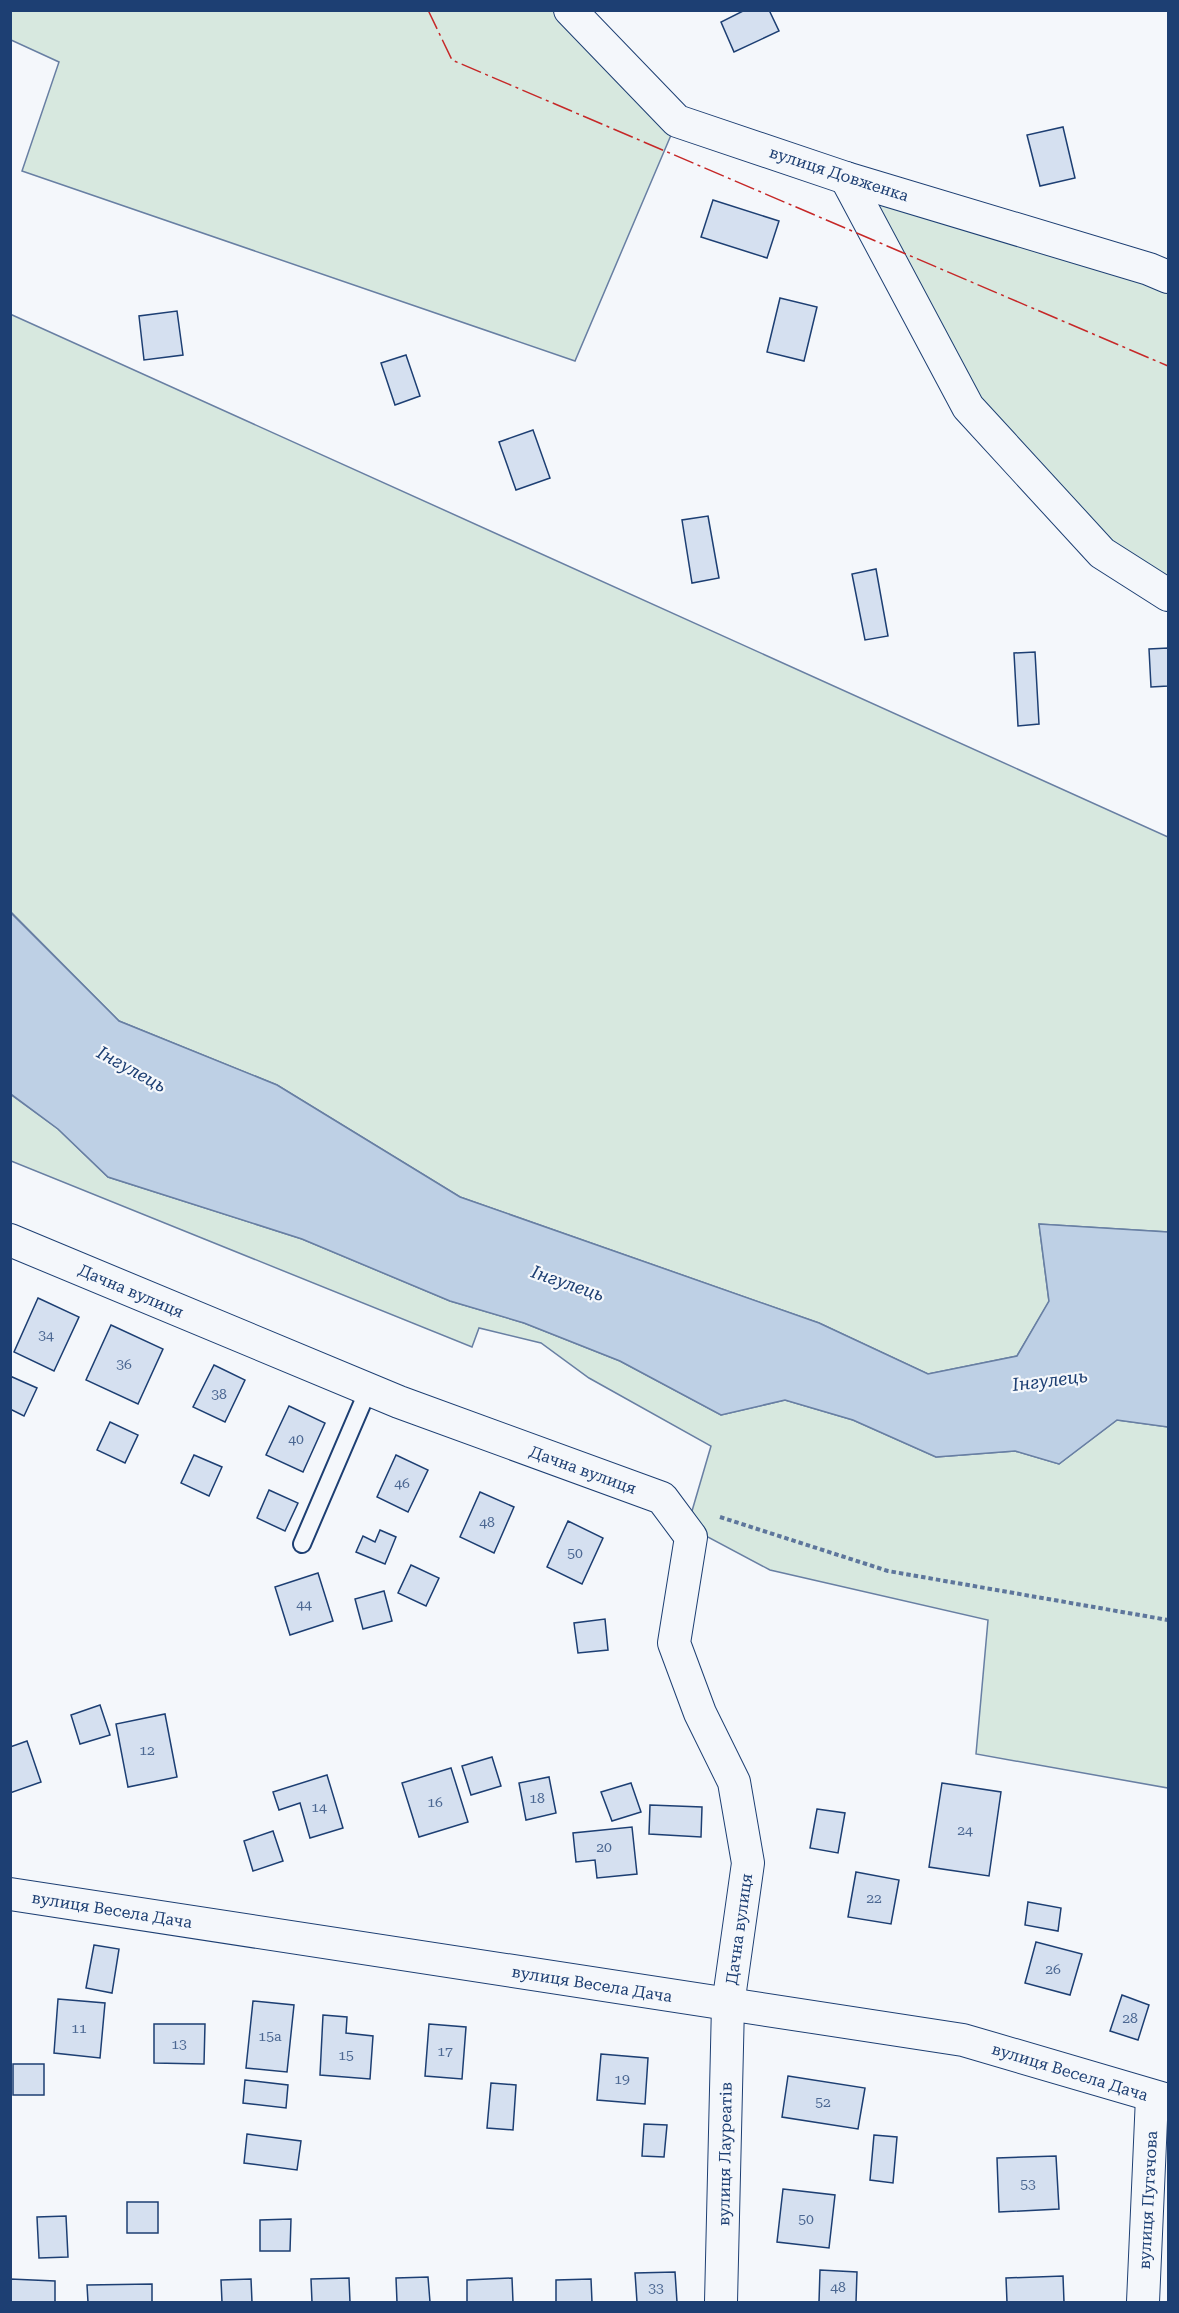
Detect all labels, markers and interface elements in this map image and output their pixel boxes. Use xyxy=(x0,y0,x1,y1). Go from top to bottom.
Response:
street label: вулиця Довженка xyxy=(767,142,911,206)
water label: Інгулець xyxy=(93,1041,170,1097)
street label: Дачна вулиця xyxy=(76,1260,186,1322)
water label: Інгулець xyxy=(528,1260,607,1305)
house number: 34 xyxy=(38,1327,54,1343)
house number: 36 xyxy=(116,1356,132,1372)
water label: Інгулець xyxy=(1010,1365,1089,1395)
house number: 38 xyxy=(211,1386,227,1402)
house number: 40 xyxy=(288,1431,304,1447)
street label: Дачна вулиця xyxy=(527,1442,639,1498)
house number: 46 xyxy=(394,1475,410,1491)
house number: 48 xyxy=(479,1514,495,1530)
house number: 50 xyxy=(567,1545,583,1561)
house number: 44 xyxy=(296,1596,312,1612)
house number: 12 xyxy=(139,1742,155,1758)
house number: 18 xyxy=(529,1790,545,1806)
house number: 16 xyxy=(427,1794,443,1810)
house number: 14 xyxy=(311,1799,327,1815)
house number: 24 xyxy=(957,1822,973,1838)
house number: 20 xyxy=(596,1839,612,1855)
street label: Дачна вулиця xyxy=(722,1872,756,1986)
street label: вулиця Весела Дача xyxy=(30,1888,194,1932)
house number: 22 xyxy=(866,1890,882,1906)
house number: 26 xyxy=(1045,1961,1061,1977)
street label: вулиця Весела Дача xyxy=(510,1962,674,2006)
house number: 28 xyxy=(1122,2010,1138,2026)
house number: 11 xyxy=(71,2020,87,2036)
house number: 15а xyxy=(258,2028,282,2044)
house number: 13 xyxy=(171,2036,187,2052)
street label: вулиця Весела Дача xyxy=(990,2039,1151,2105)
house number: 17 xyxy=(437,2043,453,2059)
house number: 15 xyxy=(338,2047,354,2063)
house number: 19 xyxy=(614,2071,630,2087)
street label: вулиця Лауреатів xyxy=(714,2082,736,2226)
house number: 52 xyxy=(815,2094,831,2110)
street label: вулиця Пугачова xyxy=(1135,2130,1161,2270)
house number: 53 xyxy=(1020,2176,1036,2192)
house number: 50 xyxy=(798,2211,814,2227)
house number: 48 xyxy=(830,2279,846,2295)
house number: 33 xyxy=(648,2280,664,2296)

